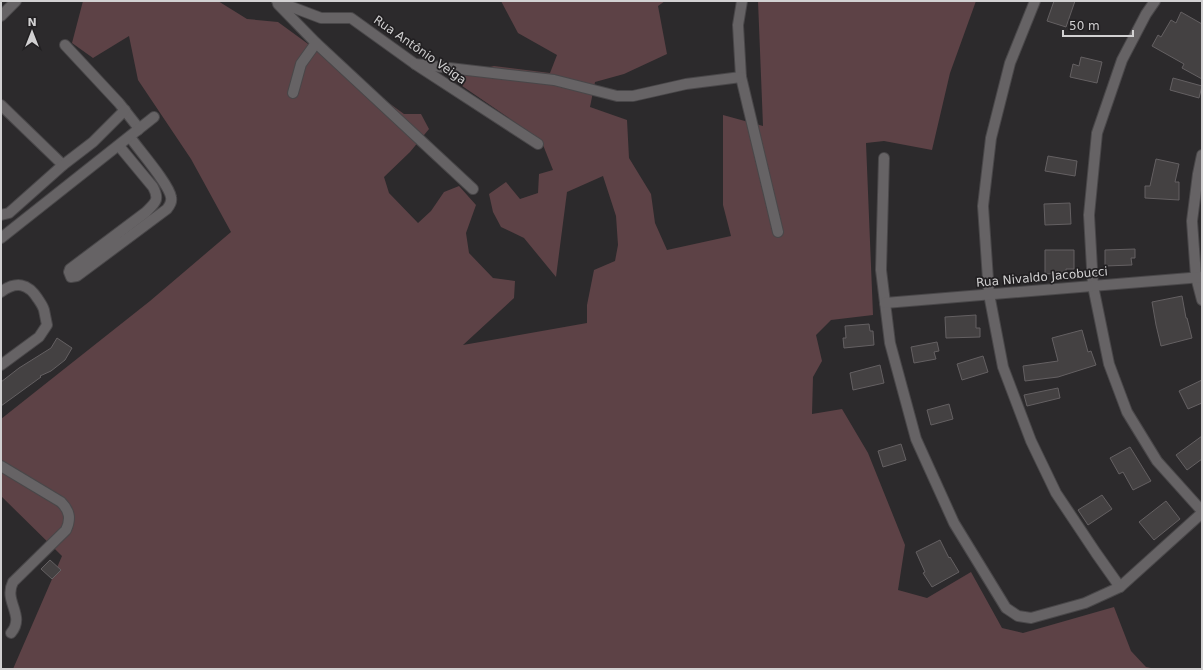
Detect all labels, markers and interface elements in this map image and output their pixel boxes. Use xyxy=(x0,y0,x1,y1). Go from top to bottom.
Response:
north arrow xyxy=(12,12,52,52)
scale bar xyxy=(1063,12,1133,38)
street label: Rua Antônio Veiga xyxy=(371,13,469,87)
text: N xyxy=(27,16,37,29)
text: 50 m xyxy=(1069,19,1100,33)
street label: Rua Nivaldo Jacobucci xyxy=(976,264,1108,290)

